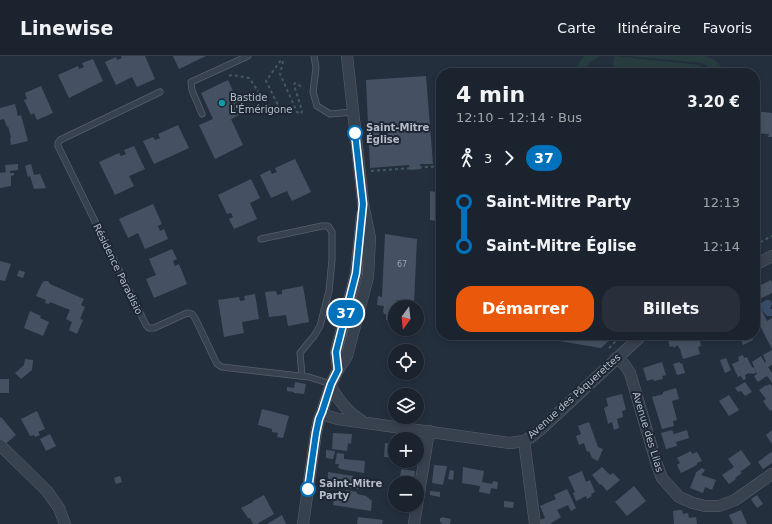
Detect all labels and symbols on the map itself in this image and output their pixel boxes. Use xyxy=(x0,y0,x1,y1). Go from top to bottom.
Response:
place label: Bastide L'Émérigone xyxy=(230,92,292,115)
marker: Bastide L'Émérigone xyxy=(217,98,227,108)
place label: Saint-Mitre Église xyxy=(366,122,430,145)
marker: Saint-Mitre Église xyxy=(347,125,363,141)
street label: Résidence Paradisio xyxy=(91,222,145,316)
house number: 67 xyxy=(397,260,407,269)
line badge: 37 xyxy=(328,300,364,326)
north arrow xyxy=(388,300,424,336)
street label: Avenue des Pâquerettes xyxy=(525,351,623,441)
street label: Avenue des Lilas xyxy=(631,390,665,474)
place label: Saint-Mitre Party xyxy=(319,478,383,501)
marker: Saint-Mitre Party xyxy=(300,481,316,497)

